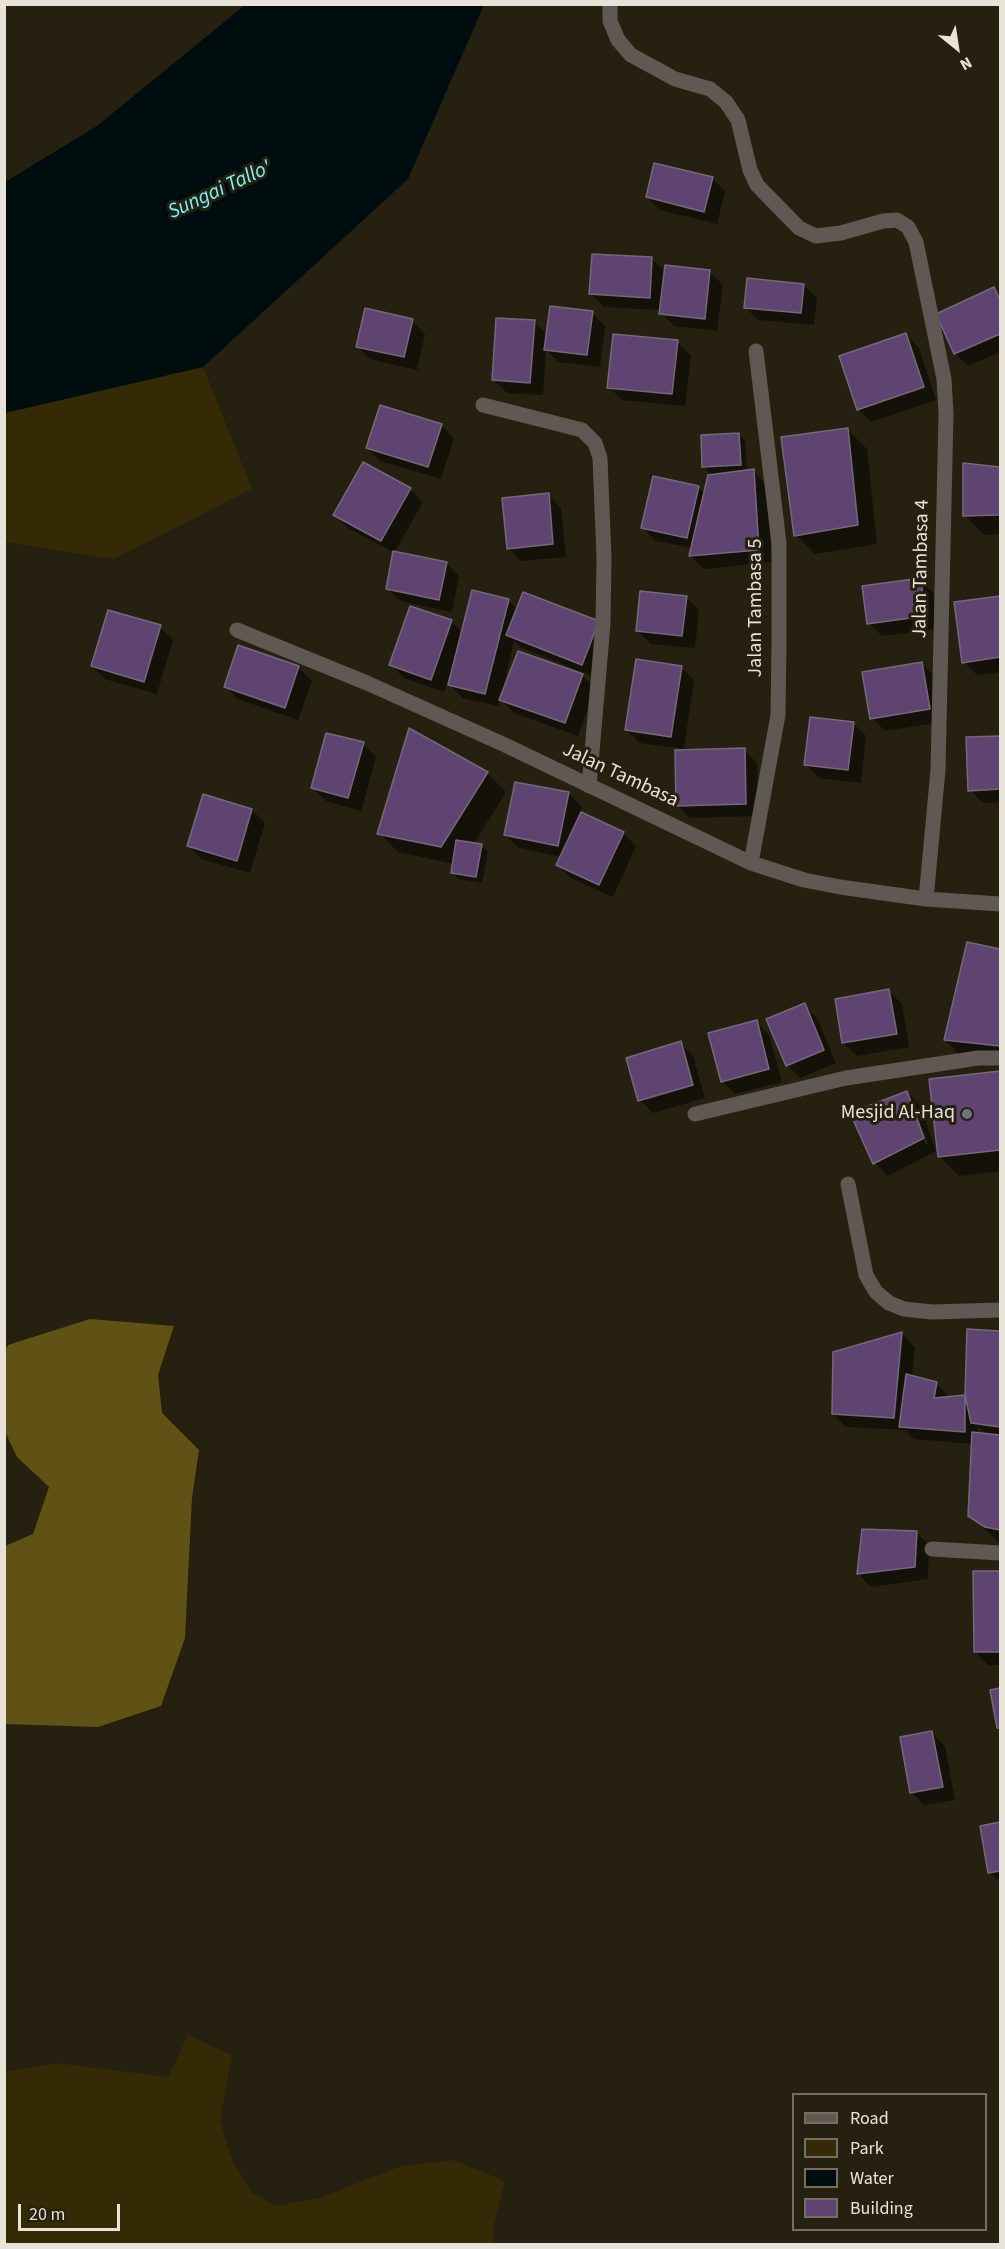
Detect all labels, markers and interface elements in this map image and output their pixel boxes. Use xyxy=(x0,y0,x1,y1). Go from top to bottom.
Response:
north arrow xyxy=(927,18,987,78)
text: N xyxy=(956,51,976,76)
water label: Sungai Tallo' xyxy=(164,156,276,226)
street label: Jalan Tambasa 4 xyxy=(909,499,935,639)
street label: Jalan Tambasa 5 xyxy=(745,539,769,677)
street label: Jalan Tambasa xyxy=(558,739,682,813)
place label: Mesjid Al-Haq xyxy=(841,1102,955,1126)
marker: Mesjid Al-Haq xyxy=(960,1107,974,1121)
legend xyxy=(792,2093,987,2231)
text: Road xyxy=(850,2106,889,2131)
text: Park xyxy=(850,2136,884,2161)
text: Water xyxy=(850,2166,894,2191)
scale bar xyxy=(21,2192,123,2230)
text: Building xyxy=(850,2196,913,2221)
text: 20 m xyxy=(29,2202,65,2227)

